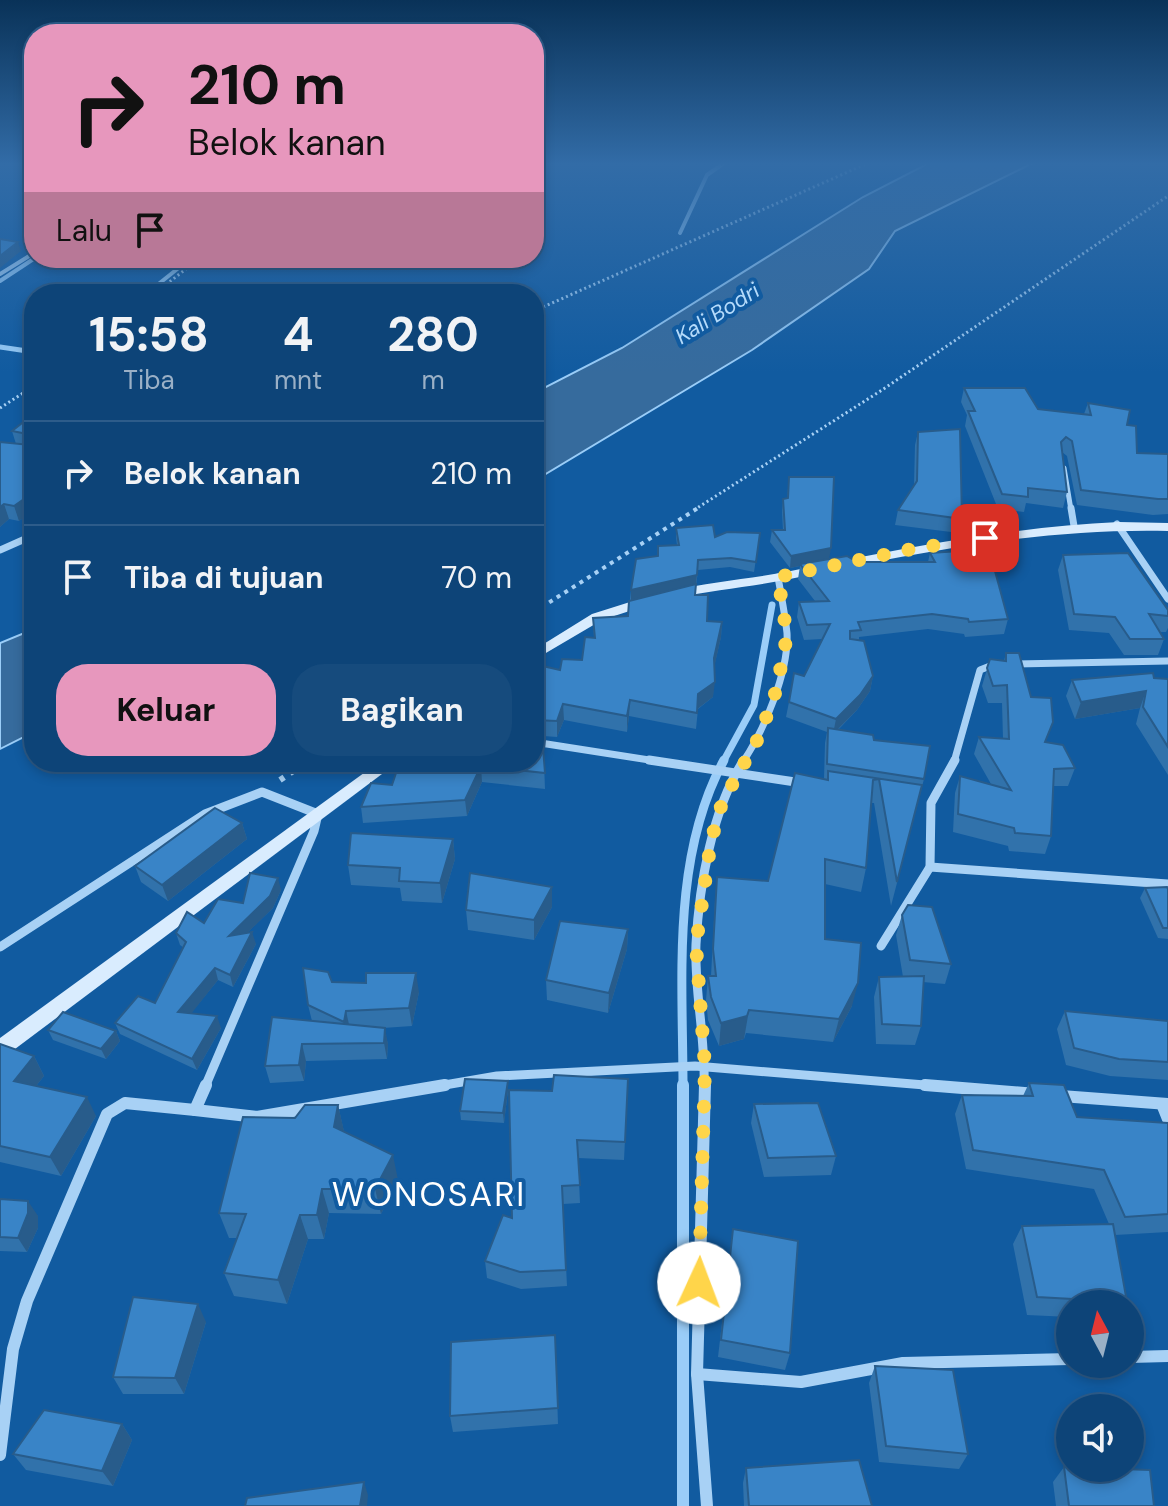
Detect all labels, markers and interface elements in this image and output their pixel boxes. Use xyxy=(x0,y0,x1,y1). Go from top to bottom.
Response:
text: 210 m xyxy=(188,48,346,121)
icon: right xyxy=(56,56,160,160)
text: Belok kanan xyxy=(188,119,386,166)
icon: arrive xyxy=(128,208,172,252)
text: Lalu xyxy=(56,211,112,250)
water label: Kali Bodri xyxy=(669,276,766,351)
text: 15:58 xyxy=(89,303,209,366)
text: 4 xyxy=(283,303,314,366)
text: 280 xyxy=(387,303,479,366)
text: Tiba xyxy=(123,363,175,397)
text: mnt xyxy=(274,363,322,397)
text: m xyxy=(422,363,445,397)
icon: right xyxy=(56,451,100,495)
text: Belok kanan xyxy=(124,454,301,493)
text: 210 m xyxy=(430,454,512,493)
pin xyxy=(951,504,1019,572)
icon: arrive xyxy=(963,516,1007,560)
icon: arrive xyxy=(56,555,100,599)
text: Tiba di tujuan xyxy=(124,558,324,597)
text: 70 m xyxy=(441,558,512,597)
button: Keluar xyxy=(56,664,276,756)
button: Bagikan xyxy=(292,664,512,756)
district label: WONOSARI xyxy=(332,1172,526,1217)
position arrow xyxy=(657,1241,741,1325)
north arrow xyxy=(1056,1290,1144,1378)
map controls xyxy=(1056,1290,1144,1482)
button: sound xyxy=(1056,1394,1144,1482)

